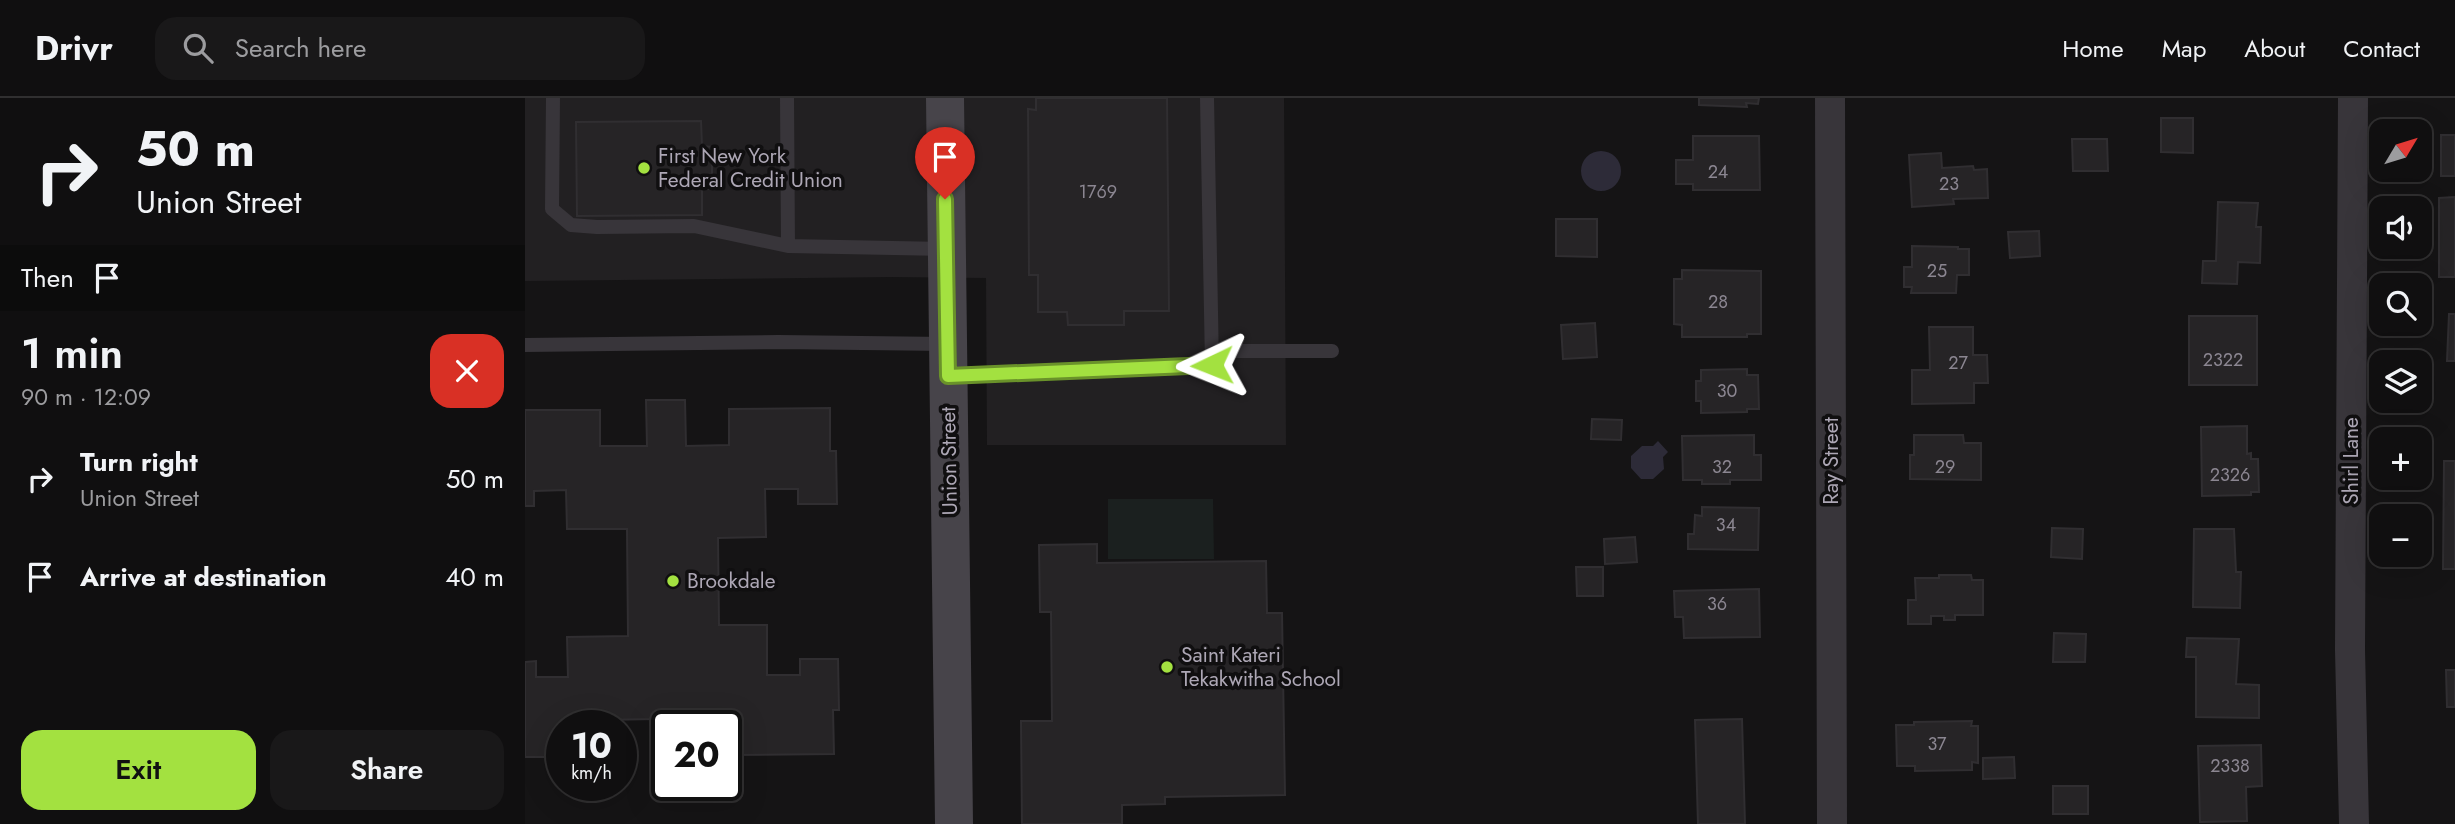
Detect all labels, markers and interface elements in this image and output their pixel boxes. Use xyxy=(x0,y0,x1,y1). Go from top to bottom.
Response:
search box xyxy=(155,17,645,80)
text: Drivr xyxy=(35,25,113,72)
icon: search xyxy=(179,29,217,67)
text: Search here xyxy=(235,29,366,67)
text: Home xyxy=(2062,31,2124,66)
text: Map xyxy=(2162,31,2206,66)
text: About xyxy=(2244,31,2305,66)
text: Contact xyxy=(2343,31,2420,66)
text: 50 m xyxy=(136,114,255,184)
north arrow xyxy=(2369,119,2433,182)
map controls xyxy=(2369,119,2432,567)
icon: right xyxy=(21,126,112,217)
pin xyxy=(915,127,975,199)
icon: arrive xyxy=(926,138,964,176)
place label: First New York Federal Credit Union xyxy=(658,141,843,195)
house number: 24 xyxy=(1708,159,1728,185)
marker: First New York Federal Credit Union xyxy=(636,160,652,176)
house number: 23 xyxy=(1939,171,1959,197)
text: Union Street xyxy=(136,179,301,225)
house number: 1769 xyxy=(1079,179,1117,205)
button: sound xyxy=(2369,196,2432,259)
house number: 25 xyxy=(1927,258,1947,284)
text: Then xyxy=(21,259,74,297)
icon: arrive xyxy=(88,259,126,297)
button: search xyxy=(2369,273,2432,336)
house number: 28 xyxy=(1708,289,1728,315)
text: 1 min xyxy=(21,323,123,384)
position arrow xyxy=(1175,328,1249,402)
button: close xyxy=(430,334,504,408)
house number: 2322 xyxy=(2203,347,2243,373)
house number: 27 xyxy=(1948,350,1968,376)
button: layers xyxy=(2369,350,2432,413)
house number: 30 xyxy=(1717,378,1738,404)
text: 90 m · 12:09 xyxy=(21,380,151,414)
street label: Union Street xyxy=(933,406,965,516)
street label: Ray Street xyxy=(1816,417,1846,505)
street label: Shirl Lane xyxy=(2336,417,2366,505)
button: + xyxy=(2369,427,2432,490)
text: Turn right xyxy=(80,443,198,481)
house number: 32 xyxy=(1712,454,1732,480)
house number: 29 xyxy=(1935,454,1955,480)
icon: right xyxy=(21,460,59,498)
text: 50 m xyxy=(446,460,504,498)
house number: 2326 xyxy=(2210,462,2250,488)
text: Union Street xyxy=(80,481,199,515)
button: − xyxy=(2369,504,2432,567)
house number: 34 xyxy=(1716,512,1736,538)
icon: arrive xyxy=(21,558,59,596)
text: Arrive at destination xyxy=(80,558,327,596)
text: 40 m xyxy=(445,558,504,596)
place label: Brookdale xyxy=(687,566,776,596)
marker: Brookdale xyxy=(665,573,681,589)
house number: 36 xyxy=(1707,591,1727,617)
place label: Saint Kateri Tekakwitha School xyxy=(1181,640,1341,694)
marker: Saint Kateri Tekakwitha School xyxy=(1159,659,1175,675)
speed limit sign: 20 xyxy=(651,710,742,801)
text: 10 xyxy=(571,721,612,771)
button: Exit xyxy=(21,730,256,810)
button: Share xyxy=(270,730,504,810)
house number: 37 xyxy=(1927,731,1947,757)
house number: 2338 xyxy=(2210,753,2250,779)
text: km/h xyxy=(571,760,612,786)

